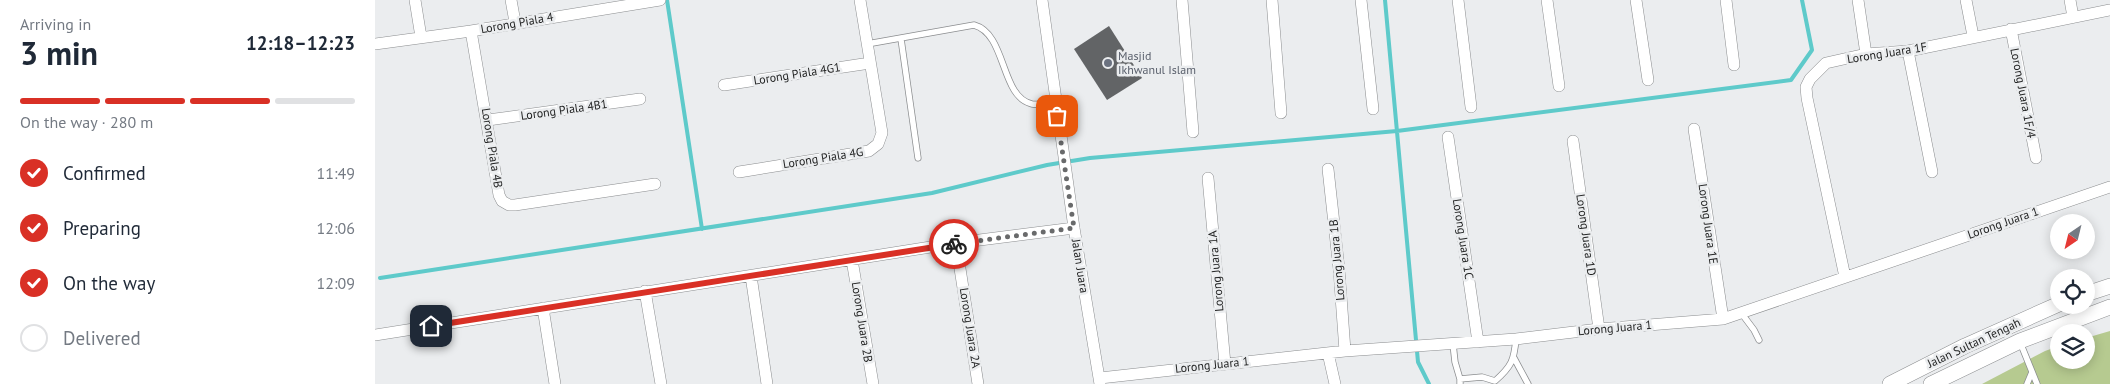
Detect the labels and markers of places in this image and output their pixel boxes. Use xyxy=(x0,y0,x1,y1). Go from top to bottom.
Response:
place label: Masjid Ikhwanul Islam xyxy=(1118,48,1196,77)
marker: Masjid Ikhwanul Islam xyxy=(1102,57,1114,69)
pin xyxy=(1036,95,1078,137)
pin xyxy=(410,305,452,347)

